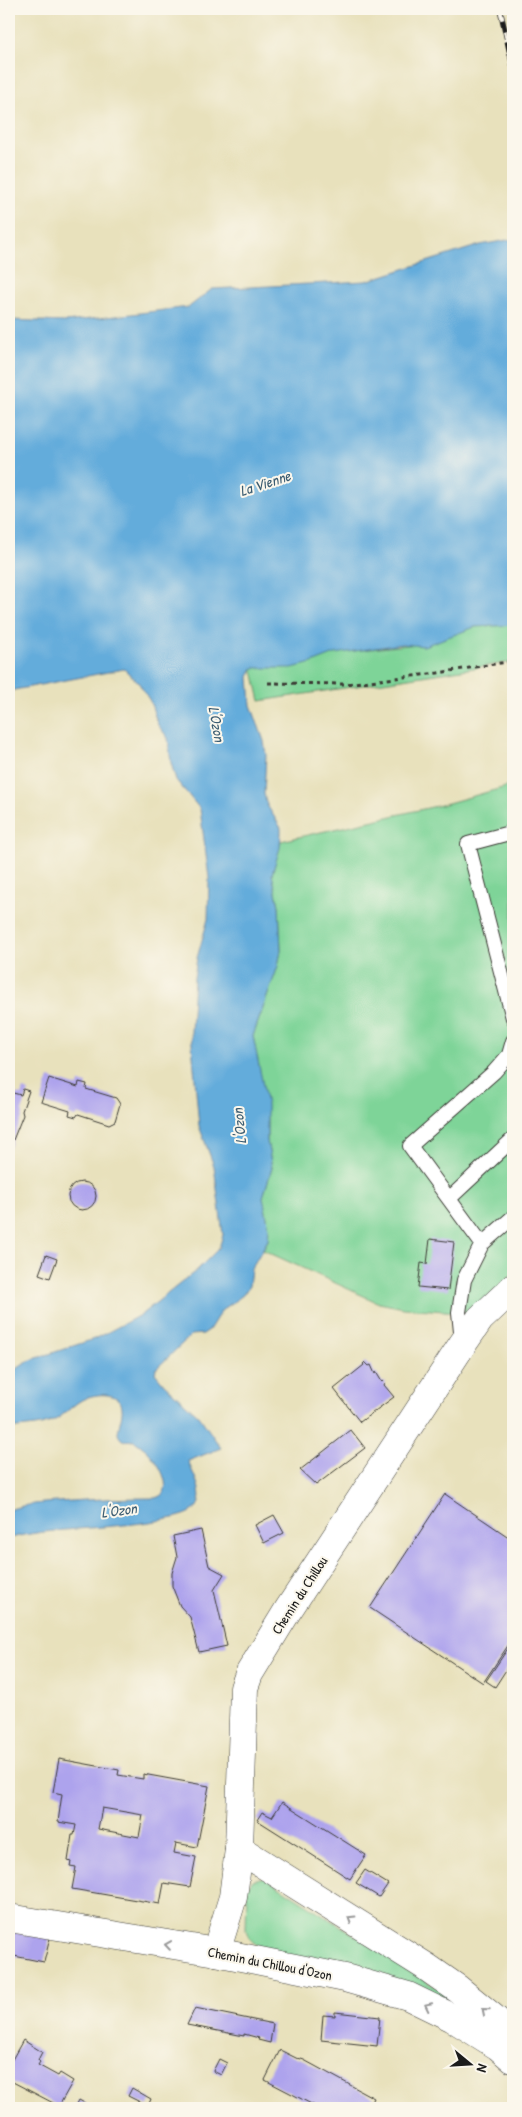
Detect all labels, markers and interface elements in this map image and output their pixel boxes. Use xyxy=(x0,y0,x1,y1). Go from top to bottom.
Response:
water label: La Vienne xyxy=(237,465,294,501)
water label: L'Ozon xyxy=(204,705,231,745)
water label: L'Ozon xyxy=(227,1106,251,1145)
water label: L'Ozon xyxy=(100,1497,139,1523)
street label: Chemin du Chillou xyxy=(267,1552,332,1638)
one-way arrow xyxy=(348,1916,357,1926)
one-way arrow xyxy=(163,1940,171,1951)
street label: Chemin du Chillou d'Ozon xyxy=(206,1942,334,1984)
one-way arrow xyxy=(424,2001,433,2012)
one-way arrow xyxy=(482,2008,491,2017)
north arrow xyxy=(444,2040,494,2090)
text: N xyxy=(472,2062,493,2075)

